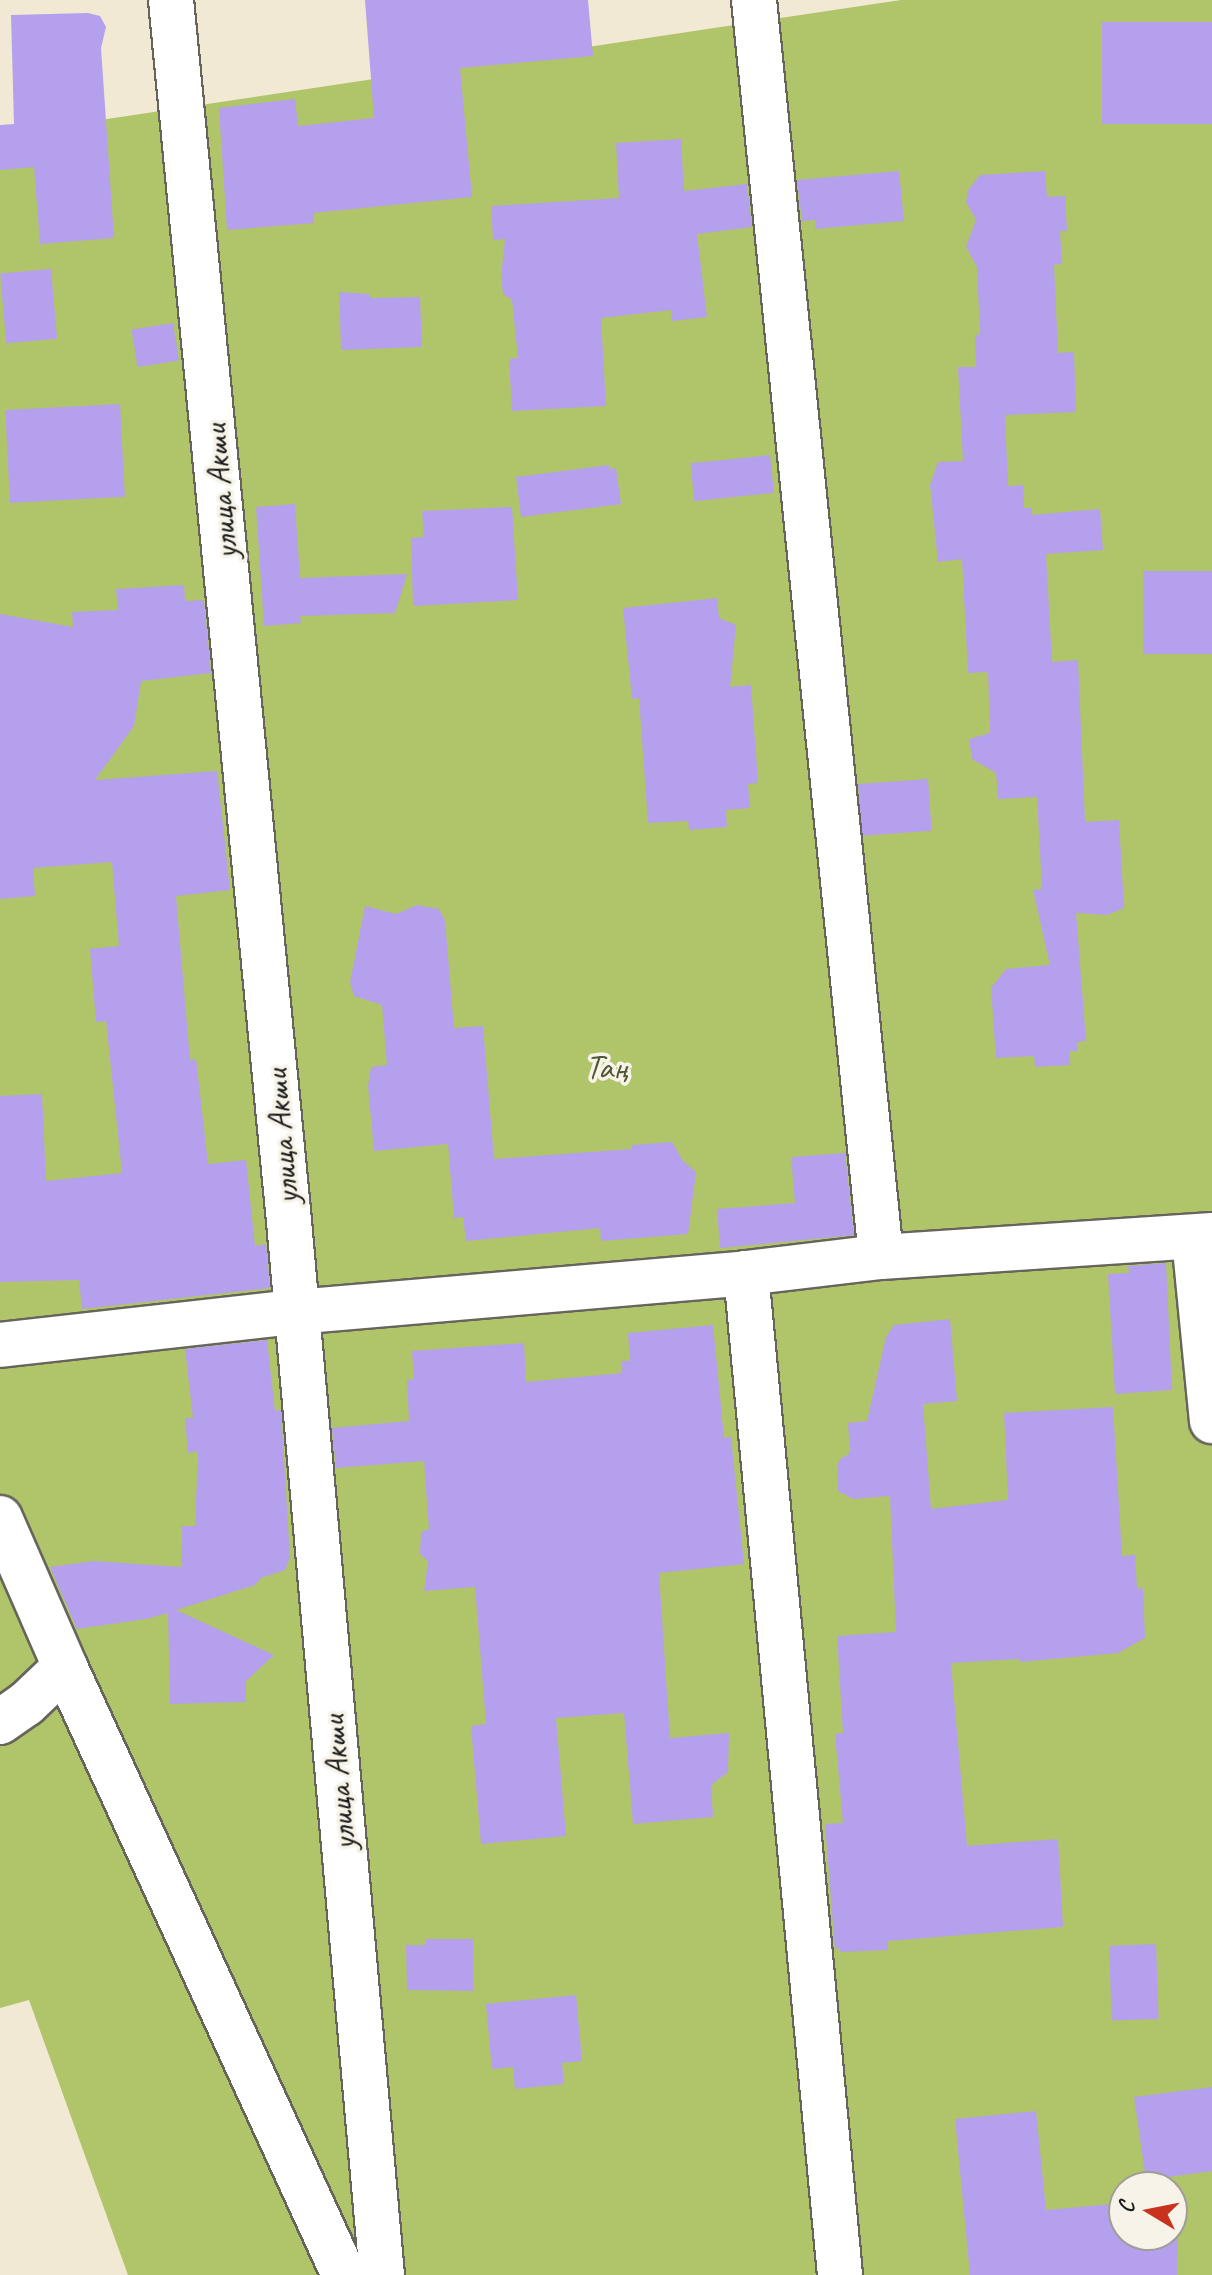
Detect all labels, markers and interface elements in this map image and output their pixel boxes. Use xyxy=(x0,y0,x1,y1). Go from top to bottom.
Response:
street label: улица Акши xyxy=(194,424,246,560)
park label: Таң xyxy=(586,1047,626,1087)
street label: улица Акши xyxy=(255,1069,307,1205)
street label: улица Акши xyxy=(312,1715,364,1851)
north arrow xyxy=(1108,2171,1188,2251)
text: С xyxy=(1112,2199,1141,2215)

